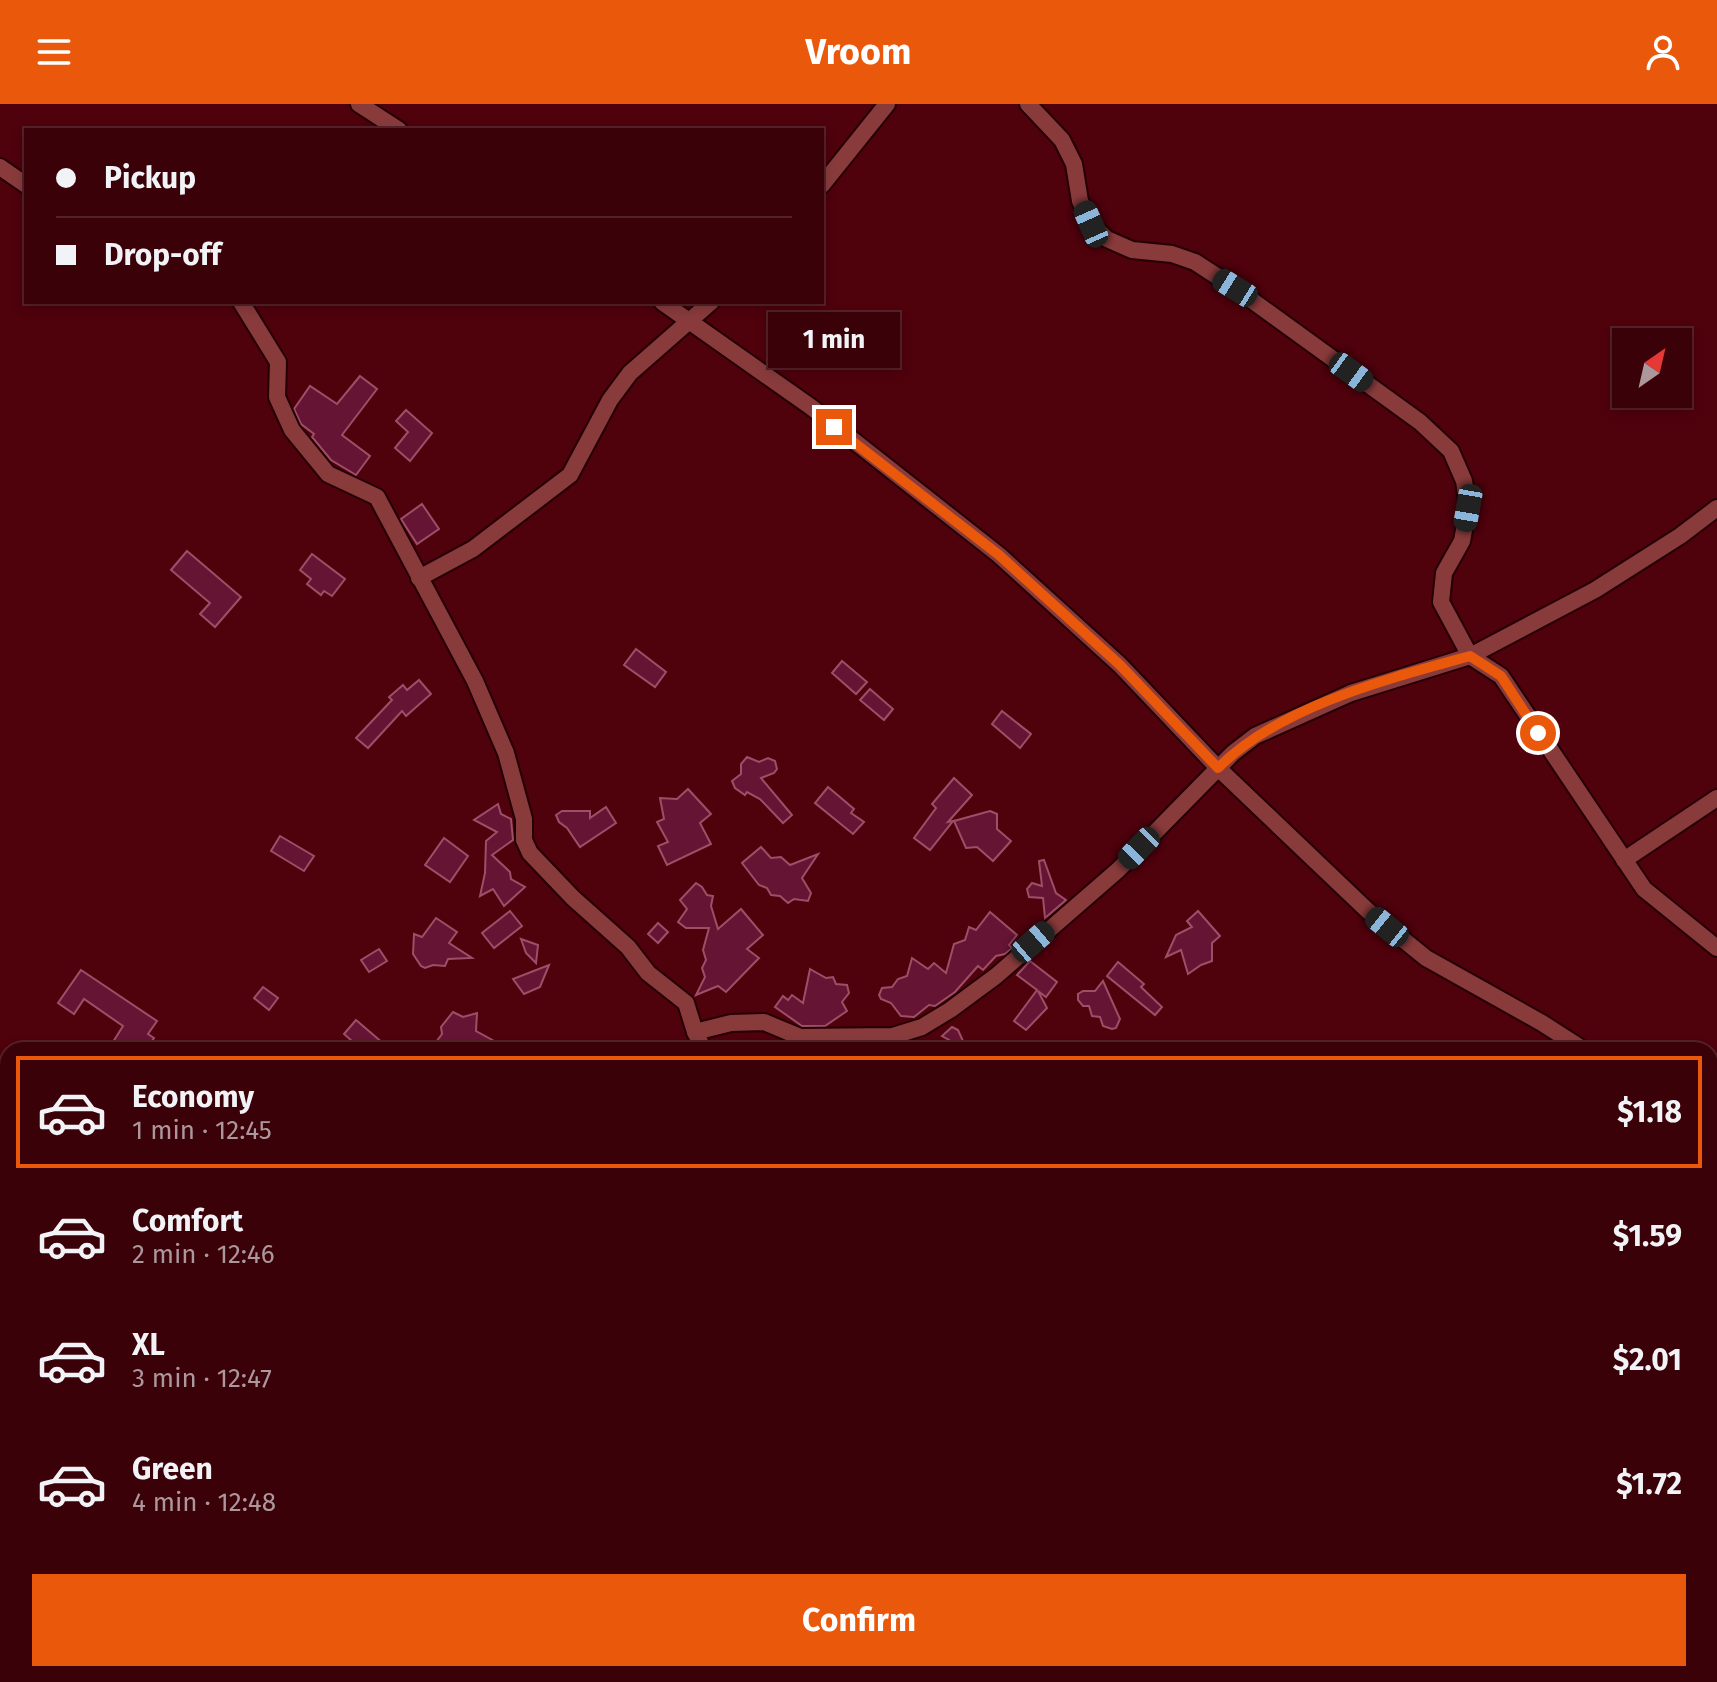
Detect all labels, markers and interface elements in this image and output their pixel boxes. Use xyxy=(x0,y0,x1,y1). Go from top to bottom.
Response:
icon: menu xyxy=(32,30,76,74)
text: Vroom xyxy=(806,30,911,74)
icon: person xyxy=(1641,30,1685,74)
text: Pickup xyxy=(104,160,196,196)
car xyxy=(1070,197,1112,251)
text: Drop-off xyxy=(104,237,221,273)
car xyxy=(1208,265,1262,311)
callout: 1 min xyxy=(768,311,900,367)
text: 1 min xyxy=(803,324,865,355)
north arrow xyxy=(1612,328,1692,408)
map controls xyxy=(1612,328,1692,408)
car xyxy=(1325,348,1377,396)
route end xyxy=(816,409,852,445)
car xyxy=(1452,482,1484,534)
route start xyxy=(1520,715,1556,751)
car xyxy=(1114,822,1164,874)
car xyxy=(1361,903,1413,951)
car xyxy=(1007,917,1059,967)
icon: car xyxy=(36,1076,108,1148)
text: Economy xyxy=(132,1079,254,1115)
text: $1.18 xyxy=(1617,1094,1682,1130)
text: 1 min · 12:45 xyxy=(132,1115,272,1146)
icon: car xyxy=(36,1200,108,1272)
text: Comfort xyxy=(132,1203,243,1239)
text: $1.59 xyxy=(1613,1218,1682,1254)
text: 2 min · 12:46 xyxy=(132,1239,275,1270)
icon: car xyxy=(36,1324,108,1396)
text: XL xyxy=(132,1327,165,1363)
text: $2.01 xyxy=(1613,1342,1682,1378)
text: 3 min · 12:47 xyxy=(132,1363,272,1394)
icon: car xyxy=(36,1448,108,1520)
text: Green xyxy=(132,1451,213,1487)
text: $1.72 xyxy=(1616,1466,1682,1502)
text: 4 min · 12:48 xyxy=(132,1487,276,1518)
button: Confirm xyxy=(32,1574,1686,1666)

